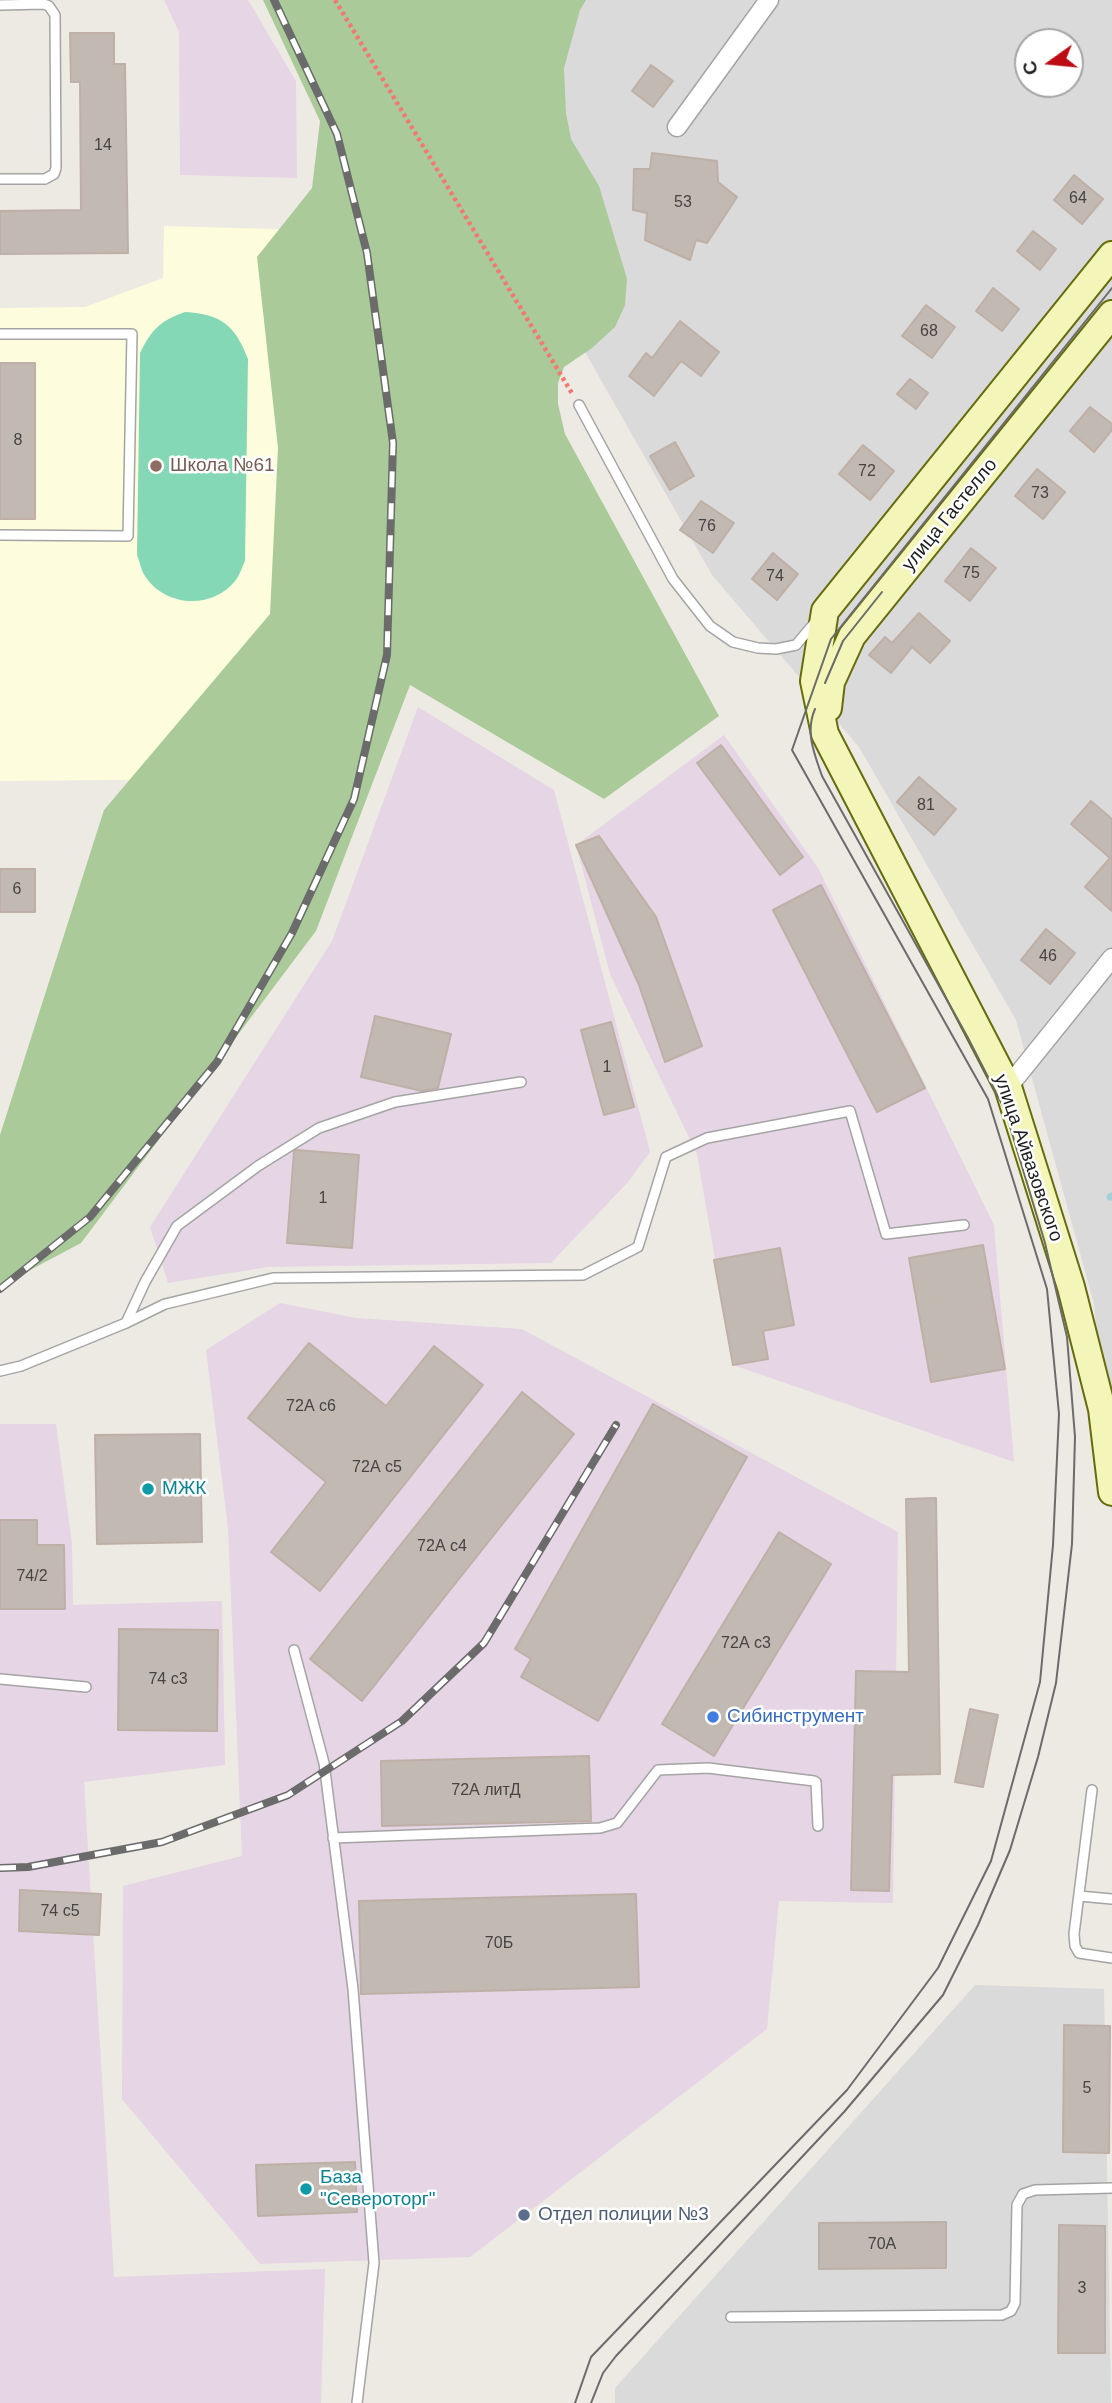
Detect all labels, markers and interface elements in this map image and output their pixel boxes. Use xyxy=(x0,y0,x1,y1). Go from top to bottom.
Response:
north arrow xyxy=(1014,28,1084,98)
text: С xyxy=(1018,59,1042,77)
house number: 14 xyxy=(94,136,112,156)
house number: 64 xyxy=(1069,189,1087,209)
house number: 53 xyxy=(674,193,692,213)
house number: 68 xyxy=(920,322,938,342)
house number: 8 xyxy=(14,431,22,451)
street label: улица Гастелло xyxy=(898,454,1002,576)
place label: Школа №61 xyxy=(170,455,275,477)
marker: Школа №61 xyxy=(148,458,164,474)
house number: 72 xyxy=(858,462,876,482)
house number: 73 xyxy=(1031,484,1049,504)
house number: 76 xyxy=(698,517,716,537)
house number: 75 xyxy=(962,564,980,584)
house number: 74 xyxy=(766,567,784,587)
house number: 81 xyxy=(917,796,935,816)
house number: 6 xyxy=(13,880,21,900)
house number: 46 xyxy=(1039,947,1057,967)
house number: 1 xyxy=(603,1058,611,1078)
street label: улица Айвазовского xyxy=(989,1071,1067,1245)
house number: 1 xyxy=(319,1189,327,1209)
house number: 72А с6 xyxy=(286,1397,336,1417)
house number: 72А с5 xyxy=(352,1458,402,1478)
place label: МЖК xyxy=(162,1478,206,1500)
marker: МЖК xyxy=(140,1481,156,1497)
house number: 72А с4 xyxy=(417,1537,467,1557)
house number: 74/2 xyxy=(16,1567,48,1587)
house number: 72А с3 xyxy=(721,1634,771,1654)
house number: 74 с3 xyxy=(148,1670,188,1690)
place label: Сибинструмент xyxy=(727,1706,864,1728)
marker: Сибинструмент xyxy=(705,1709,721,1725)
house number: 72А литД xyxy=(451,1781,521,1801)
house number: 74 с5 xyxy=(40,1902,80,1922)
house number: 70Б xyxy=(485,1934,513,1954)
house number: 5 xyxy=(1083,2079,1091,2099)
place label: База "Североторг" xyxy=(320,2167,435,2211)
marker: База "Североторг" xyxy=(298,2181,314,2197)
place label: Отдел полиции №3 xyxy=(538,2204,709,2226)
marker: Отдел полиции №3 xyxy=(516,2207,532,2223)
house number: 70А xyxy=(868,2235,896,2255)
house number: 3 xyxy=(1078,2279,1086,2299)

